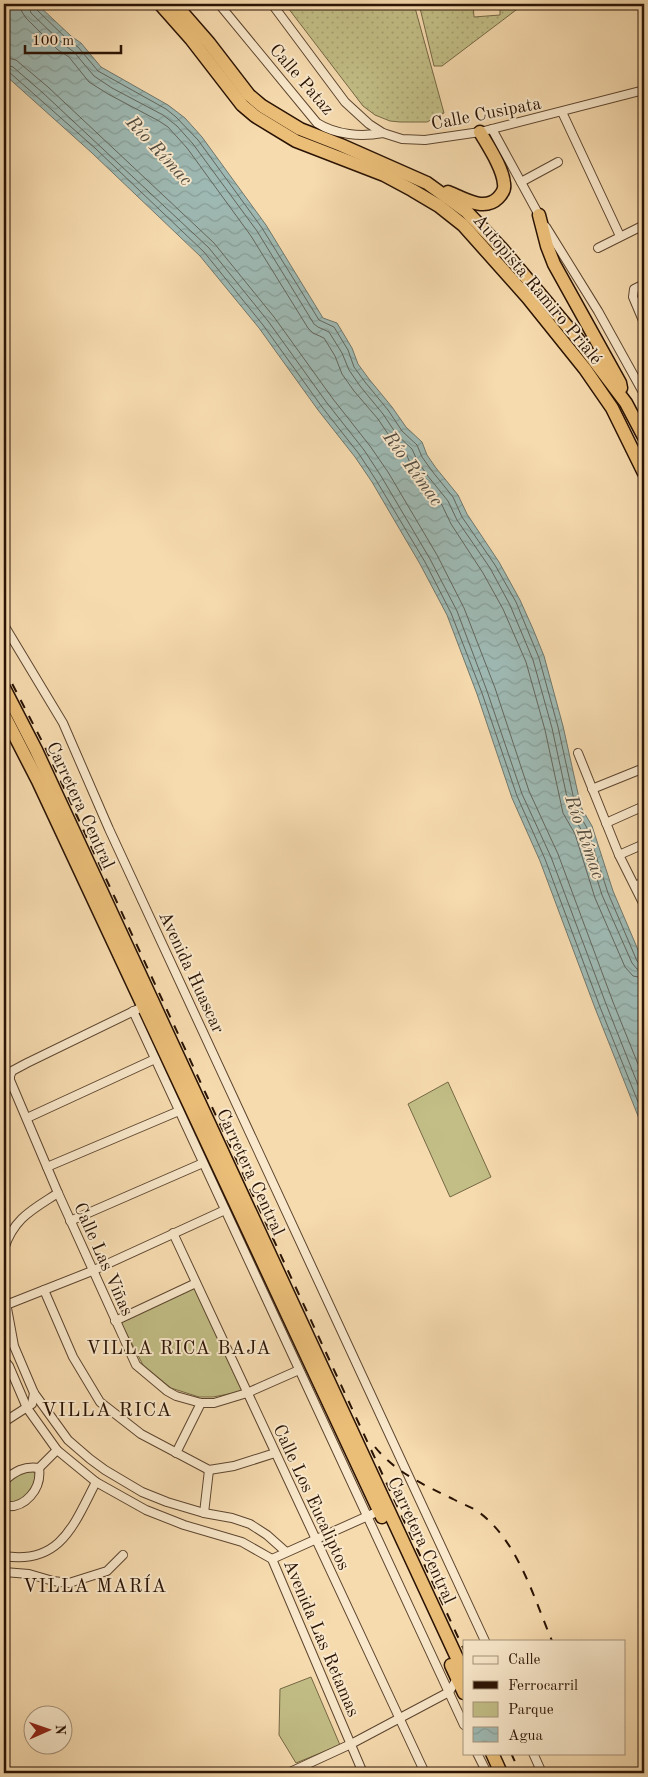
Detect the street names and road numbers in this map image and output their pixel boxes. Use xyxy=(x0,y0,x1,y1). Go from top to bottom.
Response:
street label: Calle Pataz xyxy=(266,41,337,119)
street label: Calle Cusipata xyxy=(430,94,543,133)
street label: Autopista Ramiro Prialé xyxy=(469,211,605,368)
street label: Carretera Central xyxy=(43,739,117,872)
street label: Avenida Huascar xyxy=(155,909,227,1037)
street label: Carretera Central xyxy=(213,1106,287,1239)
street label: Calle Las Viñas xyxy=(70,1200,136,1319)
street label: Calle Los Eucaliptos xyxy=(269,1422,353,1573)
street label: Carretera Central xyxy=(384,1474,458,1607)
street label: Avenida Las Retamas xyxy=(280,1557,362,1720)

